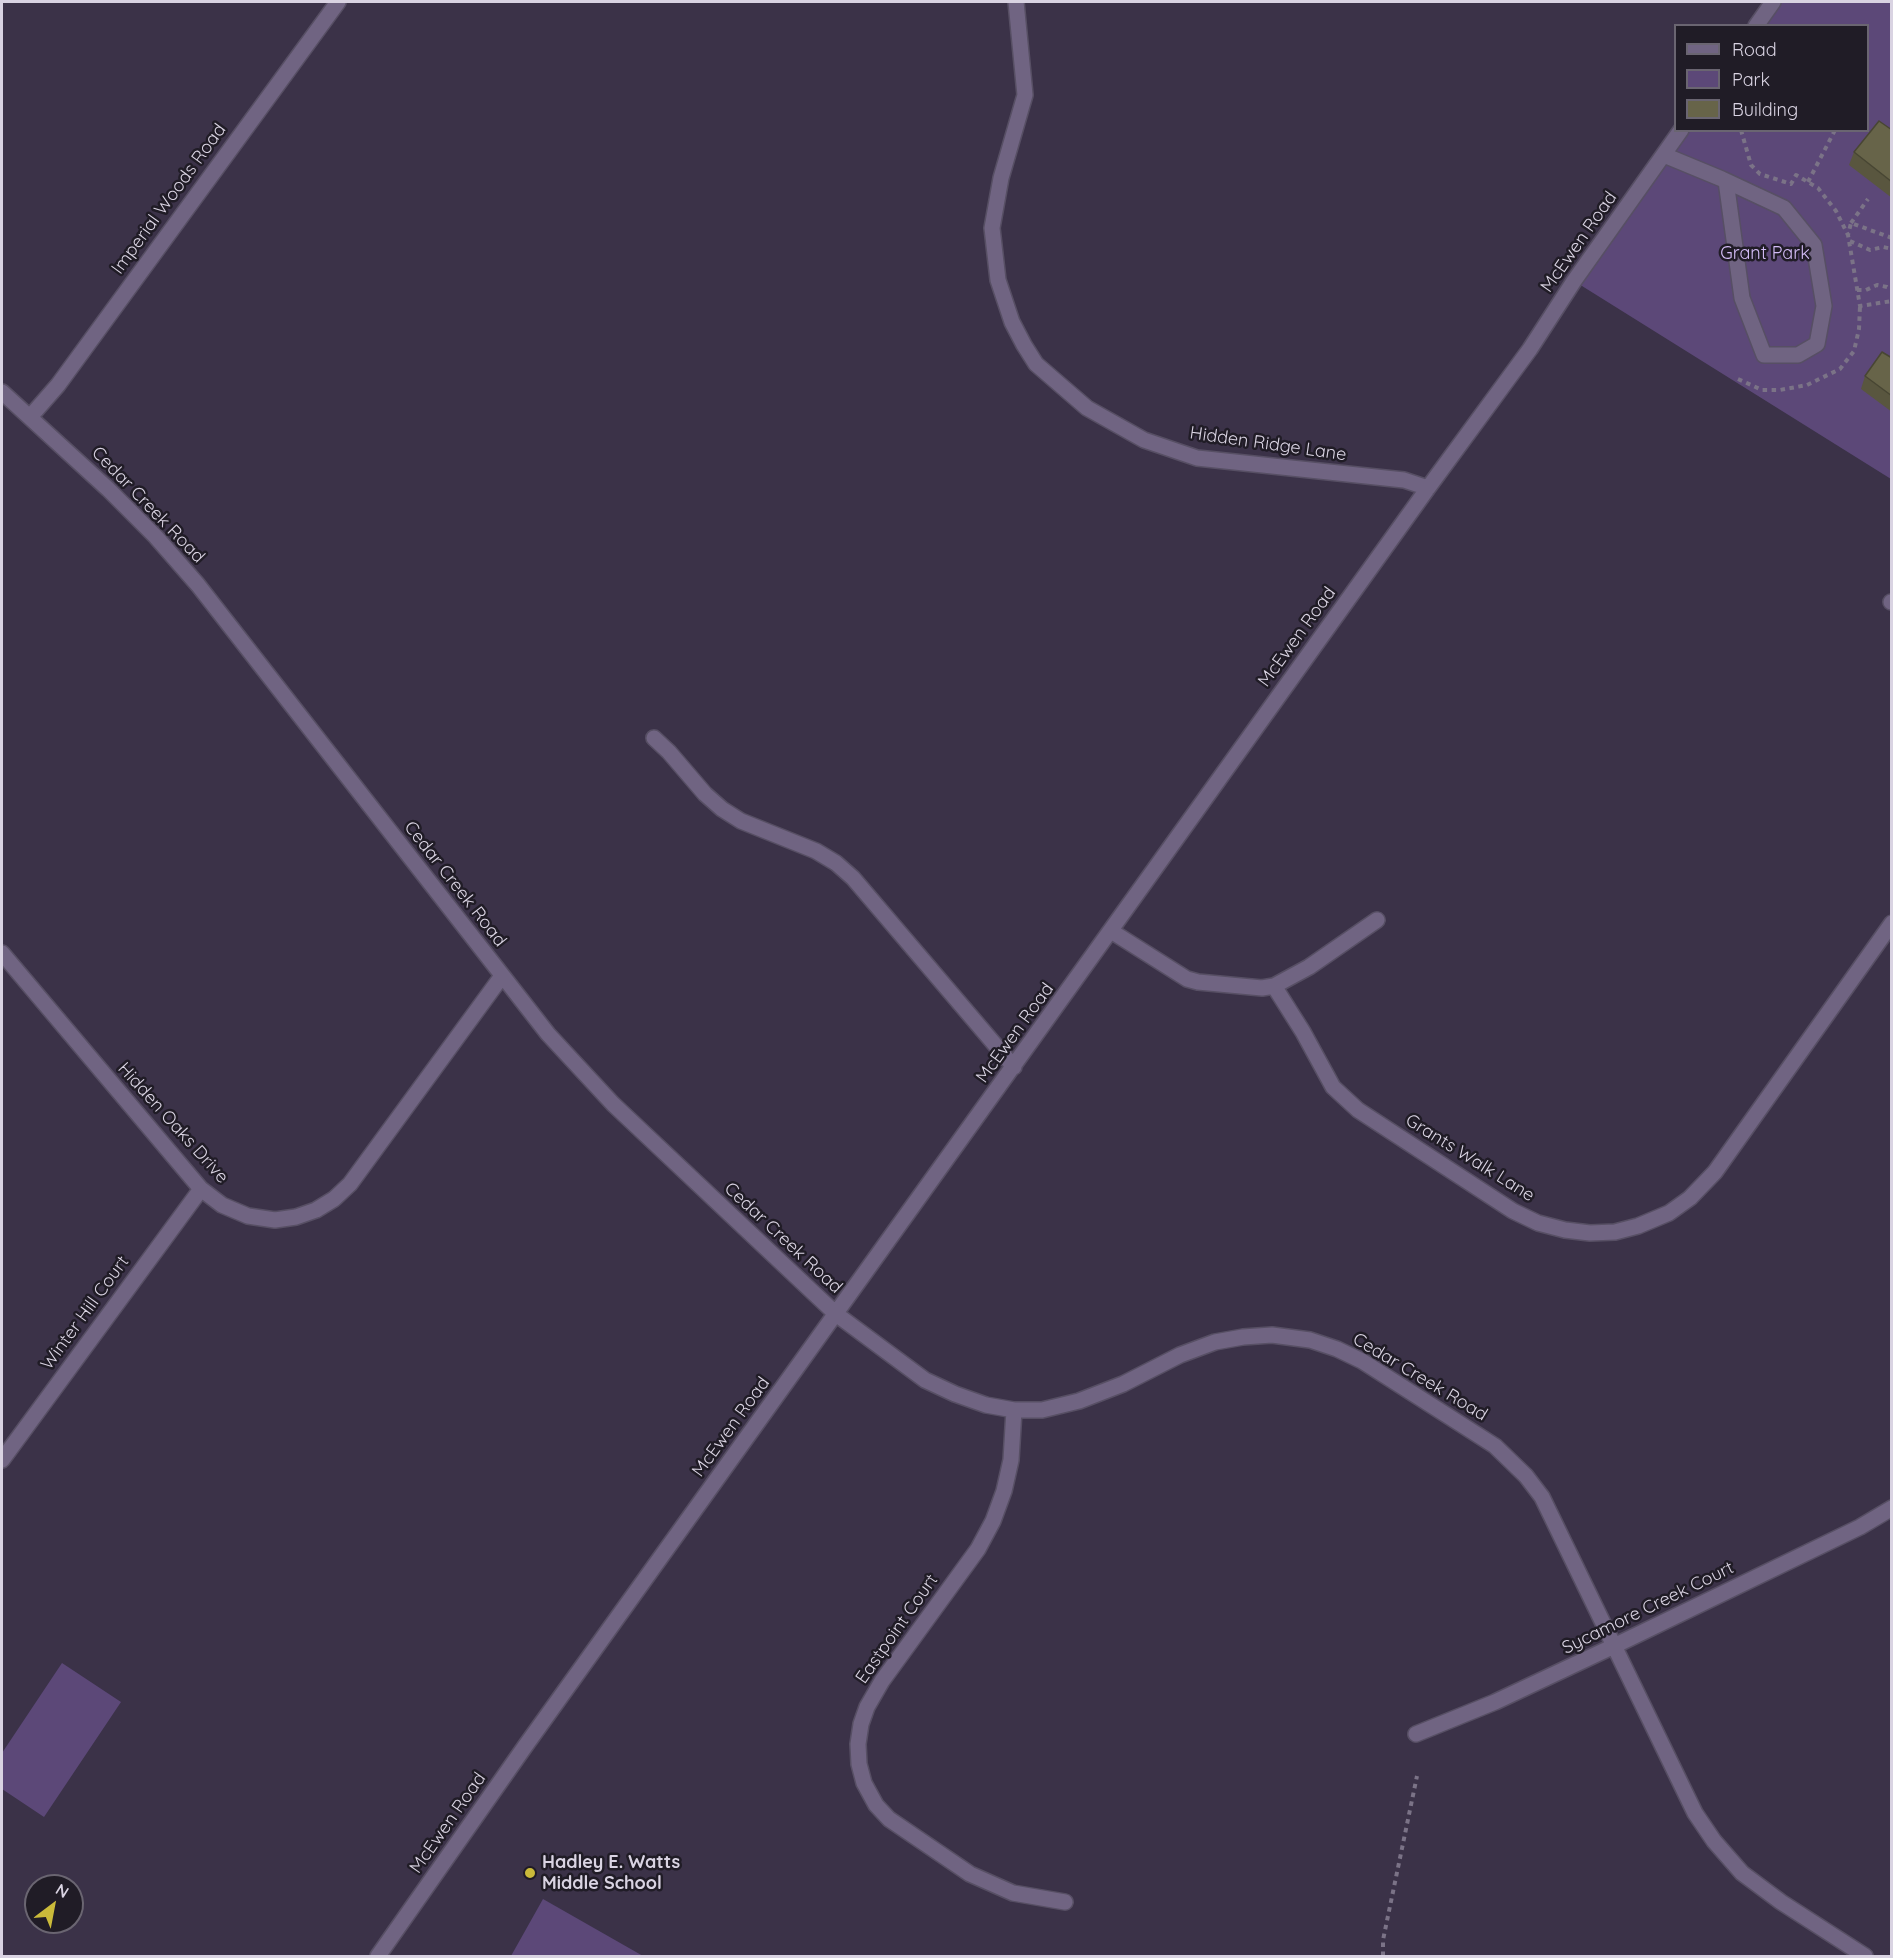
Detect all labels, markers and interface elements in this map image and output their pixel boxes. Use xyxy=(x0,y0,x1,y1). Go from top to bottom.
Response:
legend xyxy=(1674,24,1869,132)
text: Road xyxy=(1732,38,1777,61)
text: Park xyxy=(1732,68,1770,91)
text: Building xyxy=(1732,98,1798,121)
street label: Imperial Woods Road xyxy=(107,120,231,278)
street label: McEwen Road xyxy=(1536,187,1622,297)
park label: Grant Park xyxy=(1720,243,1810,265)
street label: Hidden Ridge Lane xyxy=(1188,422,1348,466)
street label: Cedar Creek Road xyxy=(87,442,209,568)
street label: McEwen Road xyxy=(1254,583,1340,691)
street label: Cedar Creek Road xyxy=(399,817,511,951)
street label: McEwen Road xyxy=(972,979,1058,1087)
street label: Hidden Oaks Drive xyxy=(113,1058,233,1188)
street label: Grants Walk Lane xyxy=(1401,1110,1539,1206)
street label: Cedar Creek Road xyxy=(720,1178,846,1298)
street label: Winter Hill Court xyxy=(36,1252,134,1374)
street label: Cedar Creek Road xyxy=(1349,1328,1491,1426)
street label: McEwen Road xyxy=(688,1373,774,1481)
street label: Sycamore Creek Court xyxy=(1559,1557,1737,1659)
street label: Eastpoint Court xyxy=(851,1570,943,1688)
street label: McEwen Road xyxy=(405,1768,491,1878)
place label: Hadley E. Watts Middle School xyxy=(542,1852,680,1894)
marker: Hadley E. Watts Middle School xyxy=(523,1866,537,1880)
north arrow xyxy=(24,1874,84,1934)
text: N xyxy=(52,1879,73,1902)

